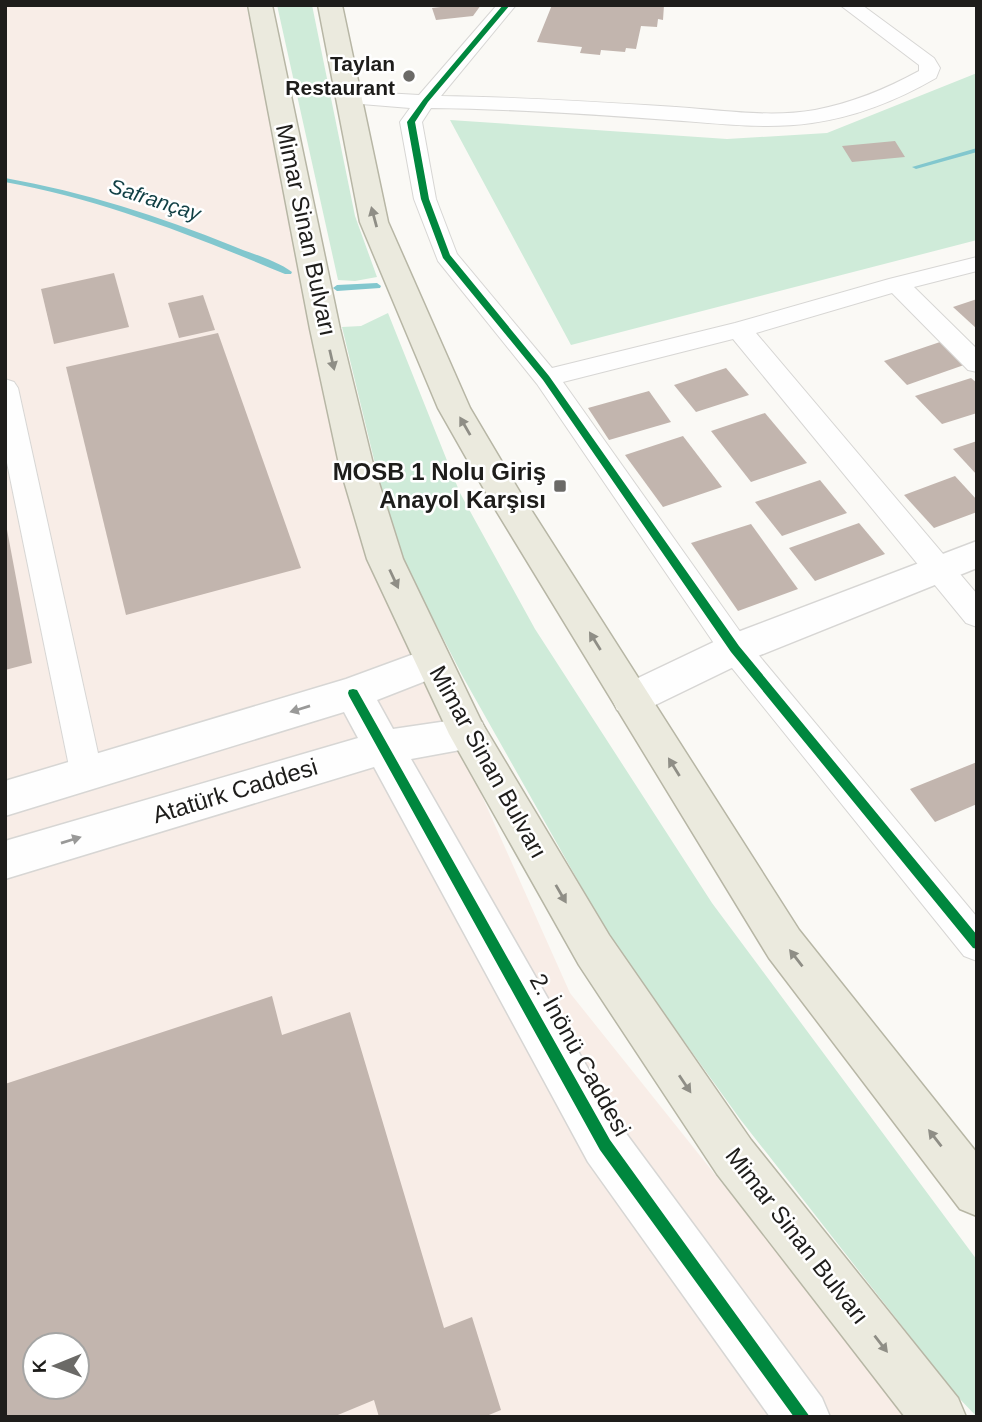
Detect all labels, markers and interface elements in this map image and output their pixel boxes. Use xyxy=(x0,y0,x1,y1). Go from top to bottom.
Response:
place label: Taylan Restaurant xyxy=(285,52,395,99)
marker: Taylan Restaurant xyxy=(401,68,417,84)
street label: Mimar Sinan Bulvarı xyxy=(271,121,342,338)
water label: Safrançay xyxy=(107,174,205,226)
one-way arrow xyxy=(368,206,379,228)
one-way arrow xyxy=(327,349,338,371)
one-way arrow xyxy=(458,416,471,435)
place label: MOSB 1 Nolu Giriş Anayol Karşısı xyxy=(333,458,546,513)
marker: MOSB 1 Nolu Giriş Anayol Karşısı xyxy=(552,478,568,494)
one-way arrow xyxy=(389,569,400,589)
one-way arrow xyxy=(589,632,602,651)
street label: Mimar Sinan Bulvarı xyxy=(424,661,553,863)
one-way arrow xyxy=(289,705,310,715)
street label: Atatürk Caddesi xyxy=(149,753,320,828)
one-way arrow xyxy=(667,757,680,776)
one-way arrow xyxy=(60,835,81,845)
one-way arrow xyxy=(555,884,567,903)
one-way arrow xyxy=(788,950,803,968)
street label: 2. İnönü Caddesi xyxy=(525,969,636,1141)
one-way arrow xyxy=(678,1075,692,1093)
one-way arrow xyxy=(928,1130,943,1148)
street label: Mimar Sinan Bulvarı xyxy=(720,1142,875,1329)
north arrow xyxy=(21,1331,91,1401)
one-way arrow xyxy=(874,1334,889,1352)
text: K xyxy=(29,1359,50,1373)

